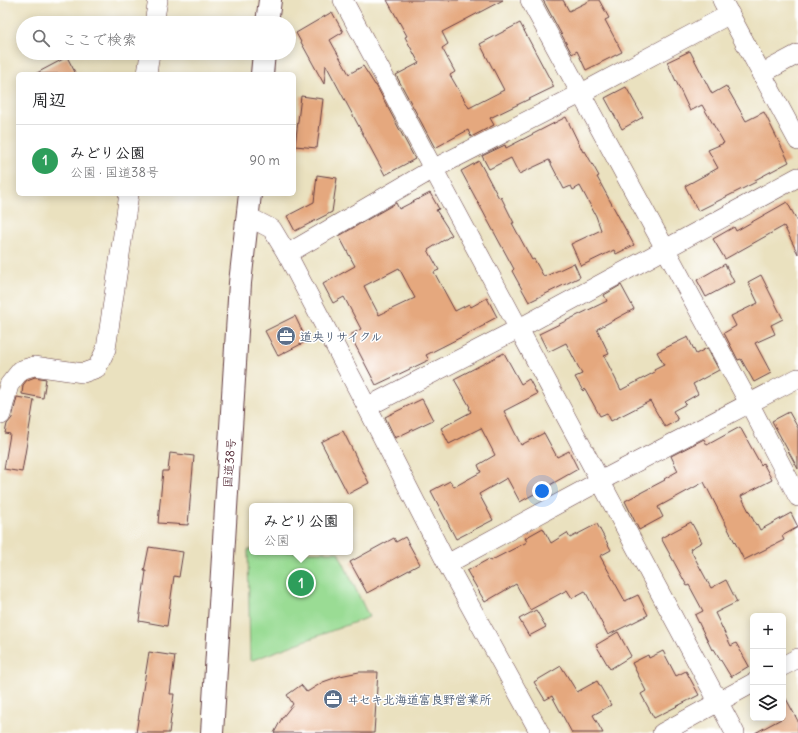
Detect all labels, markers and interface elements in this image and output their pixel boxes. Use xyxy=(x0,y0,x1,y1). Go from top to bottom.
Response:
search box xyxy=(16,16,296,60)
icon: search xyxy=(30,27,52,49)
text: ここで検索 xyxy=(62,30,137,49)
text: 周辺 xyxy=(32,89,66,111)
text: みどり公園 xyxy=(70,143,145,162)
text: 1 xyxy=(42,152,48,169)
text: 90 m xyxy=(249,152,280,169)
text: 公園 · 国道38号 xyxy=(70,164,159,181)
office icon: 道央リサイクル xyxy=(275,325,297,347)
place label: 道央リサイクル xyxy=(300,329,383,344)
street label: 国道38号 xyxy=(220,438,238,488)
your location xyxy=(532,481,552,501)
popup xyxy=(249,503,353,555)
text: みどり公園 xyxy=(263,511,339,530)
text: 公園 xyxy=(263,532,290,549)
pin: 1 xyxy=(288,568,314,598)
map controls xyxy=(750,613,786,721)
button: + xyxy=(750,613,786,649)
button: − xyxy=(750,649,786,685)
button: layers xyxy=(750,685,786,721)
office icon: ヰセキ北海道富良野営業所 xyxy=(322,688,344,710)
place label: ヰセキ北海道富良野営業所 xyxy=(347,692,492,707)

